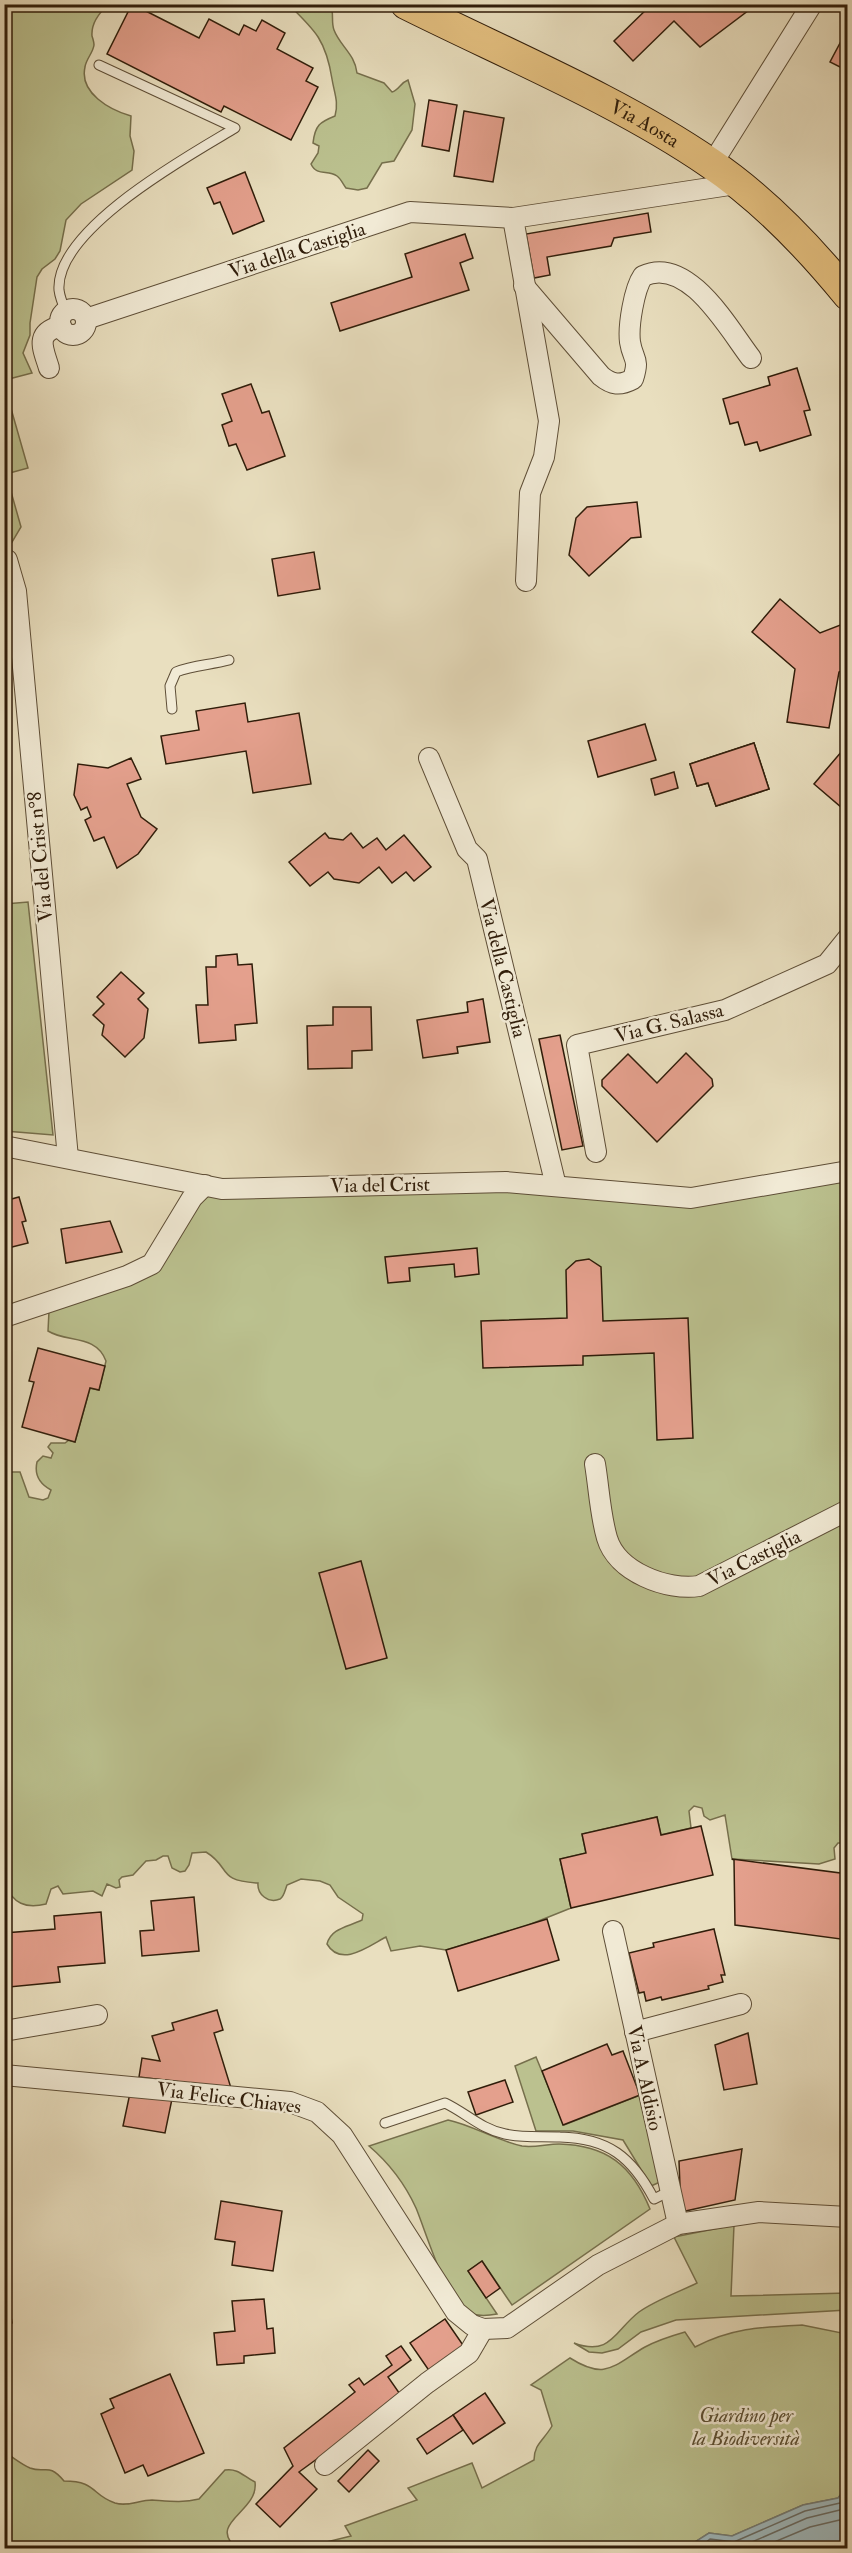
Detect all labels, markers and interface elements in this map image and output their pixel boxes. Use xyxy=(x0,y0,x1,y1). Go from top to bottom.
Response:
street label: Via Aosta xyxy=(606,94,685,153)
street label: Via della Castiglia xyxy=(225,216,369,284)
street label: Via del Crist n°8 xyxy=(22,791,58,923)
street label: Via della Castiglia xyxy=(474,896,533,1041)
street label: Via G. Salassa xyxy=(612,997,727,1049)
street label: Via del Crist xyxy=(330,1172,431,1198)
street label: Via Castiglia xyxy=(703,1523,806,1592)
street label: Via A. Aldisio xyxy=(622,2023,668,2133)
street label: Via Felice Chiaves xyxy=(155,2077,303,2119)
park label: Giardino per la Biodiversità xyxy=(691,2403,800,2451)

